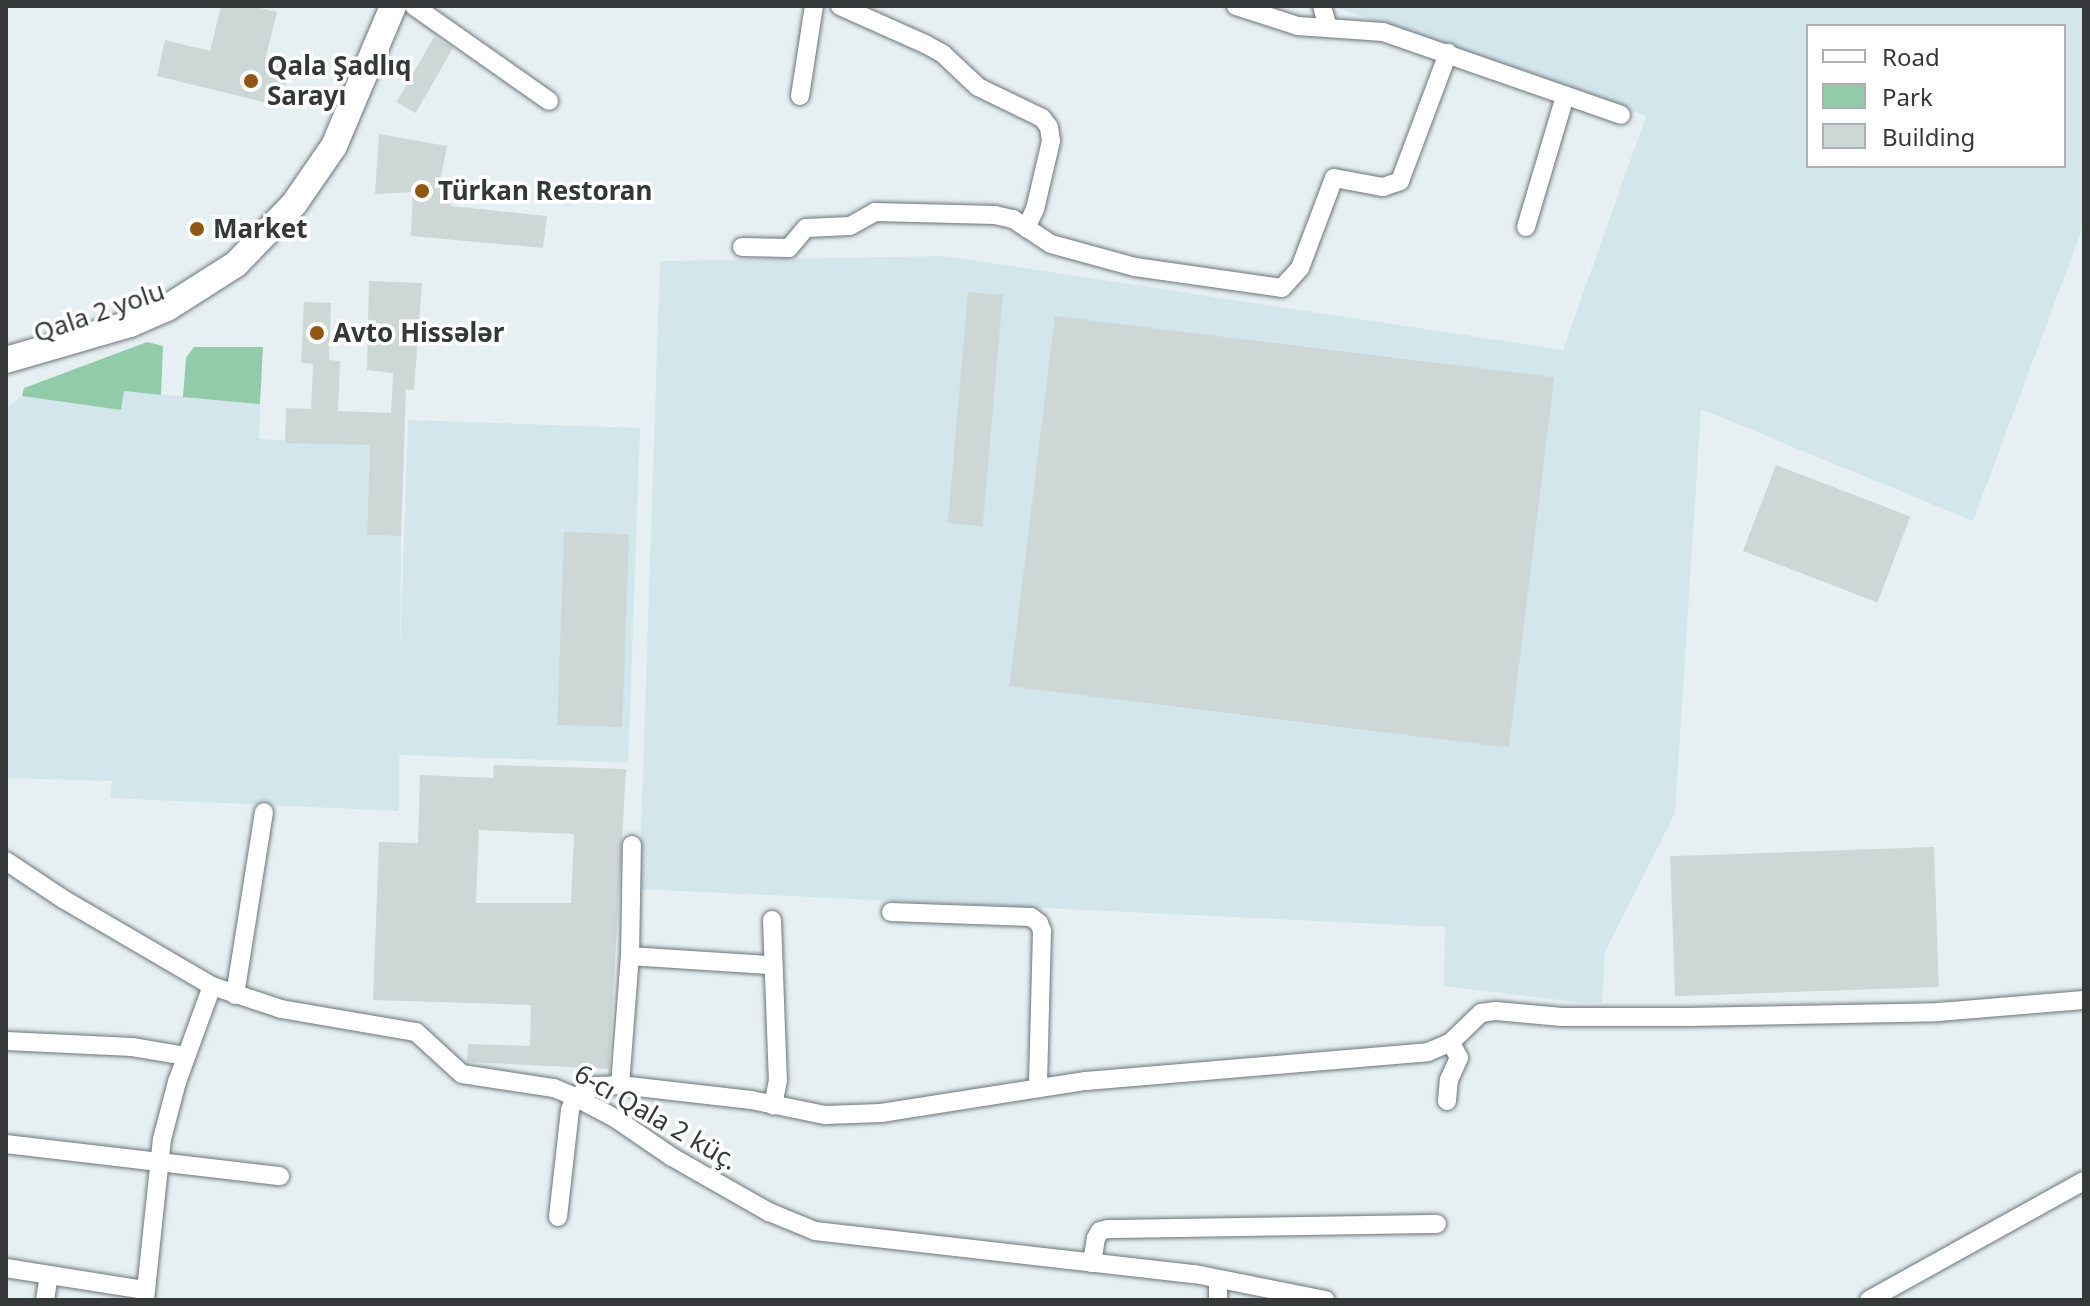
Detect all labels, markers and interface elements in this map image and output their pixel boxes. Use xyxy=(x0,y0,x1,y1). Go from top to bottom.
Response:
legend xyxy=(1806,24,2066,168)
text: Road xyxy=(1882,40,1940,73)
place label: Qala Şadlıq Sarayı xyxy=(267,50,412,112)
marker: Qala Şadlıq Sarayı xyxy=(242,72,260,90)
text: Park xyxy=(1882,80,1933,113)
text: Building xyxy=(1882,120,1975,153)
place label: Türkan Restoran xyxy=(438,175,652,207)
marker: Türkan Restoran xyxy=(413,182,431,200)
place label: Market xyxy=(213,213,308,245)
marker: Market xyxy=(188,220,206,238)
street label: Qala 2 yolu xyxy=(29,275,169,349)
place label: Avto Hissələr xyxy=(333,317,504,349)
marker: Avto Hissələr xyxy=(308,324,326,342)
street label: 6-cı Qala 2 küç. xyxy=(569,1058,743,1176)

